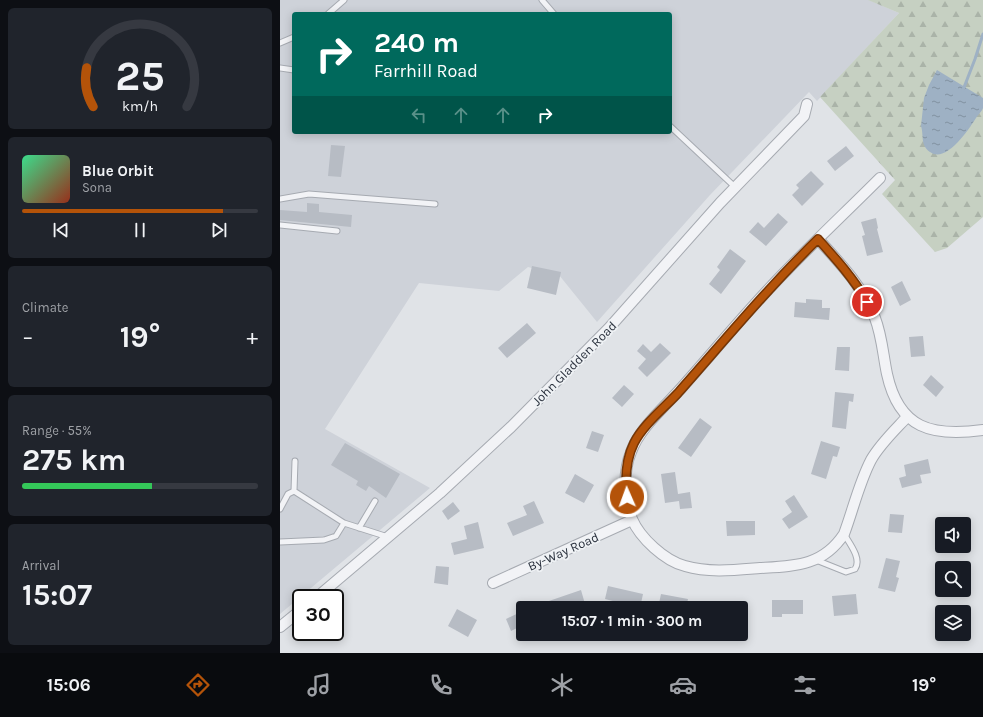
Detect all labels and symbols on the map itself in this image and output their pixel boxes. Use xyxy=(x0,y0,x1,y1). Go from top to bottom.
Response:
pin xyxy=(850,285,884,319)
street label: John Gladden Road xyxy=(529,318,620,409)
position arrow xyxy=(606,476,648,518)
street label: By-Way Road xyxy=(525,529,601,574)
speed limit sign: 30 xyxy=(292,589,344,641)

